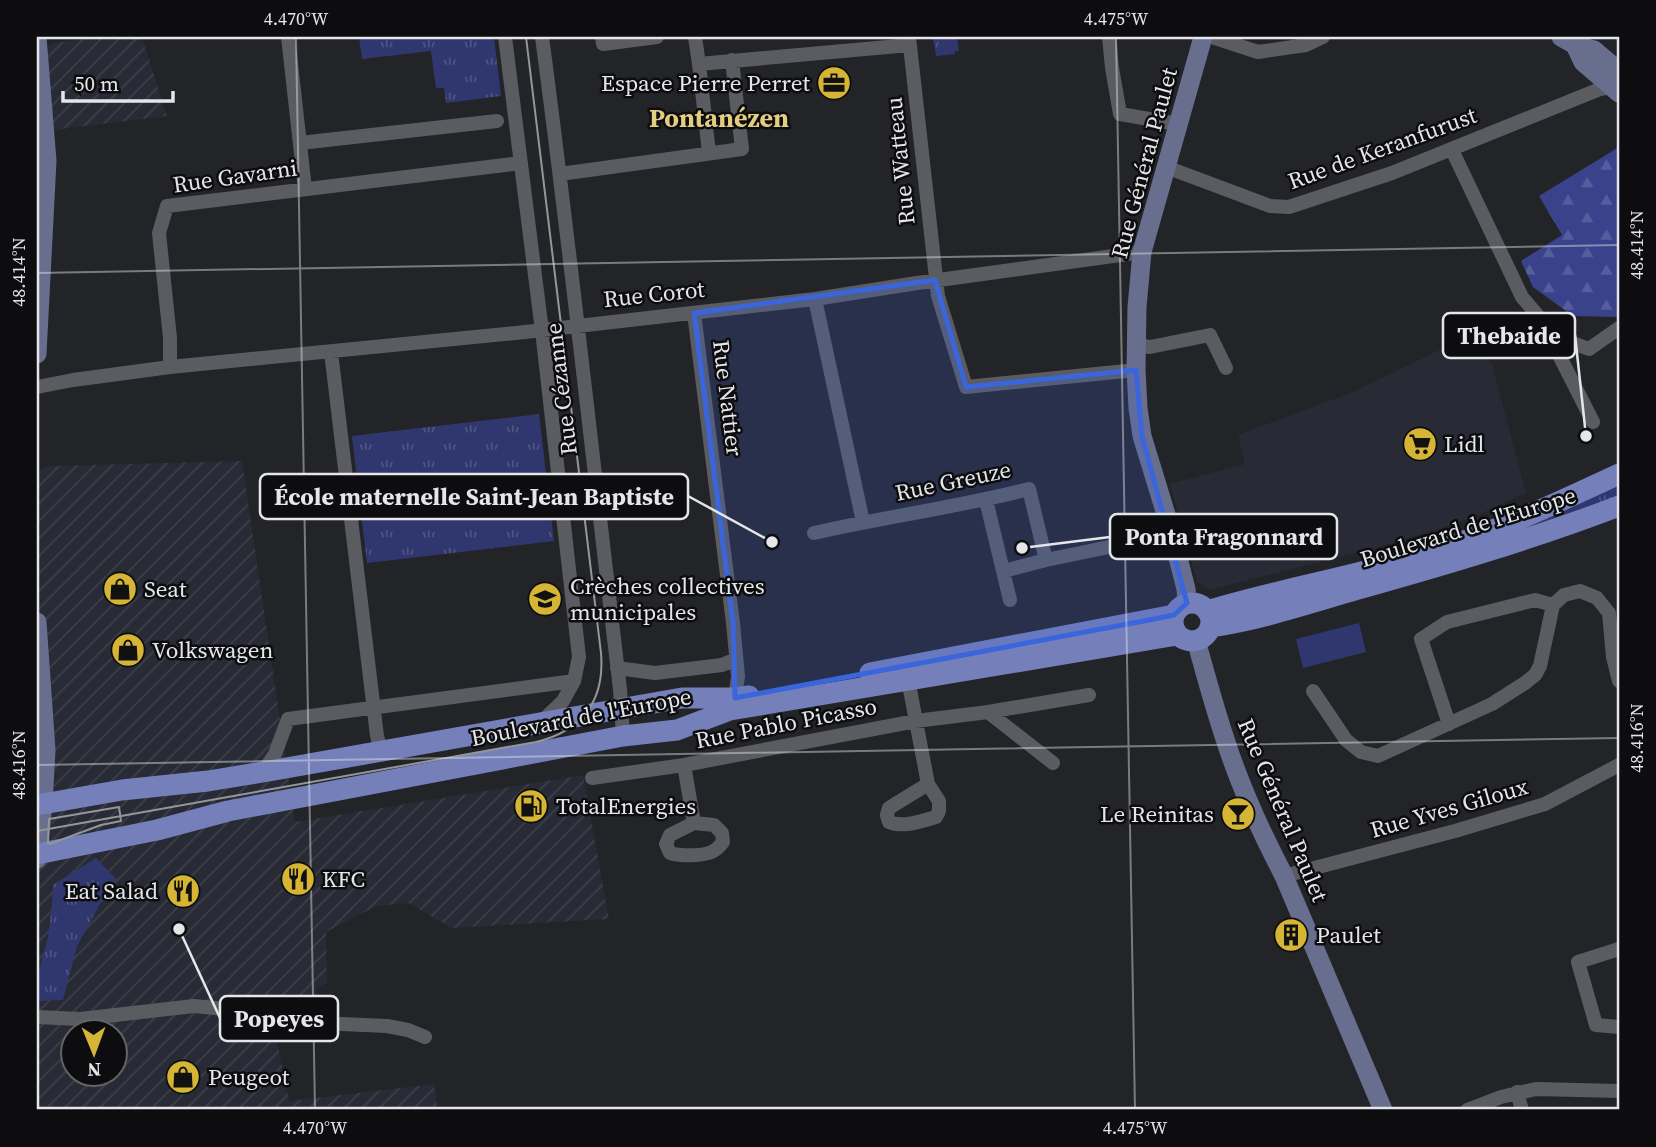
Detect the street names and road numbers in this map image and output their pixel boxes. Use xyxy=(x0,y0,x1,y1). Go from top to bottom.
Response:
street label: Rue Général Paulet xyxy=(1103,64,1185,262)
street label: Rue Watteau xyxy=(877,96,923,226)
street label: Rue de Keranfurust xyxy=(1283,99,1481,197)
street label: Rue Gavarni xyxy=(171,151,299,201)
street label: Rue Corot xyxy=(602,273,707,315)
street label: Rue Cézanne xyxy=(537,321,585,457)
street label: Rue Nattier xyxy=(705,338,751,458)
street label: Rue Greuze xyxy=(892,453,1014,509)
street label: Boulevard de l'Europe xyxy=(1356,479,1580,575)
street label: Boulevard de l'Europe xyxy=(468,680,694,754)
street label: Rue Pablo Picasso xyxy=(692,690,880,756)
street label: Rue Général Paulet xyxy=(1230,713,1336,907)
street label: Rue Yves Giloux xyxy=(1366,770,1532,846)

